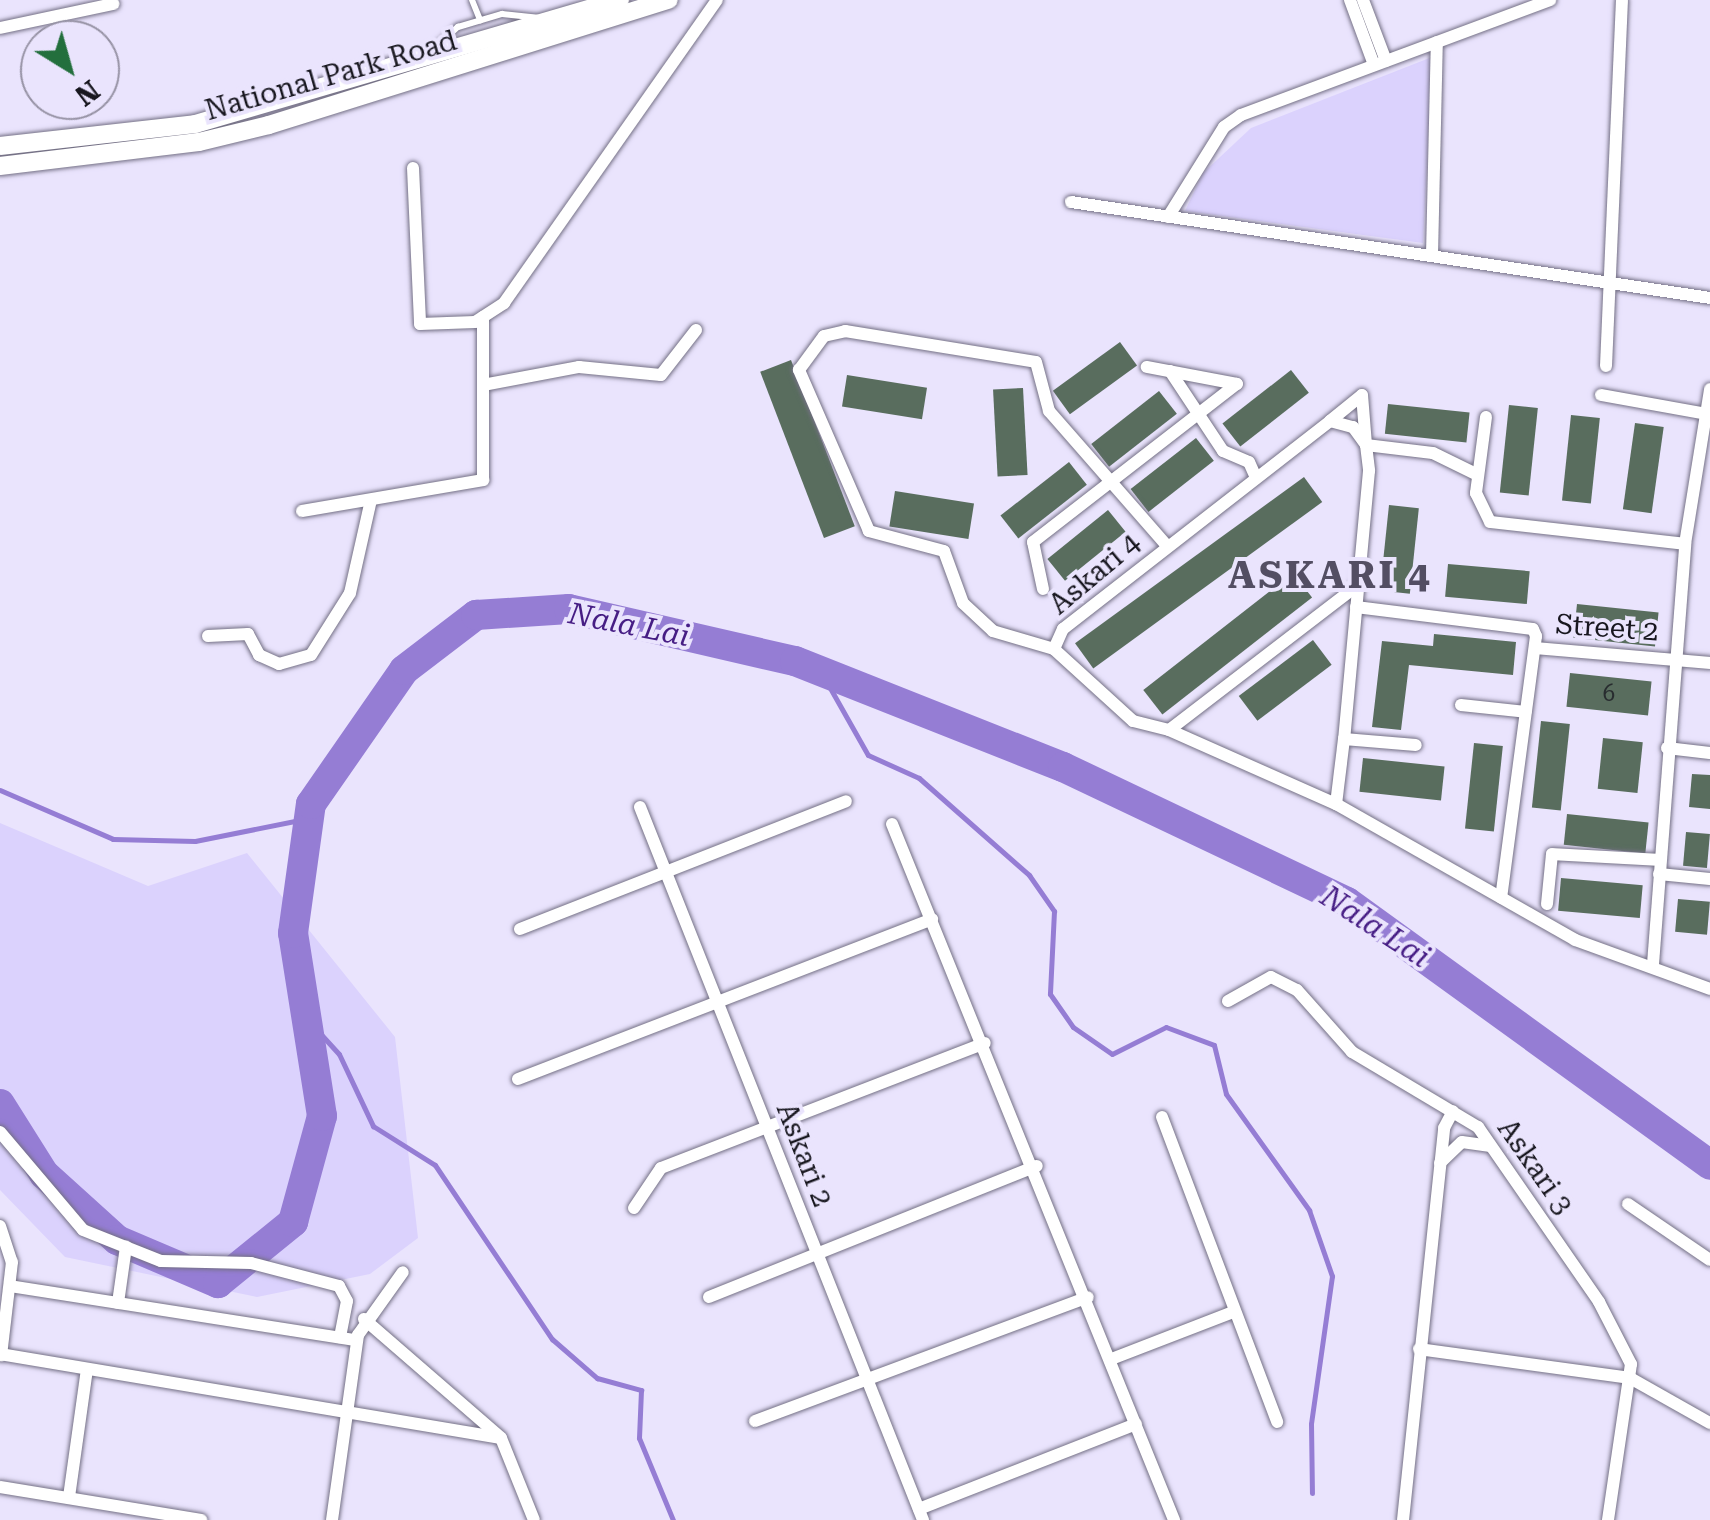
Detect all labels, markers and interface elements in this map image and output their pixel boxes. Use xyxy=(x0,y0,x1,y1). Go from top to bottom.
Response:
north arrow xyxy=(20,20,120,120)
street label: National Park Road xyxy=(201,24,461,128)
text: N xyxy=(69,73,106,112)
street label: Askari 4 xyxy=(1043,526,1147,622)
district label: ASKARI 4 xyxy=(1228,553,1432,599)
water label: Nala Lai xyxy=(565,596,693,654)
street label: Street 2 xyxy=(1554,608,1660,648)
house number: 6 xyxy=(1603,681,1615,707)
water label: Nala Lai xyxy=(1314,878,1436,976)
street label: Askari 2 xyxy=(769,1098,839,1212)
street label: Askari 3 xyxy=(1490,1113,1580,1221)

